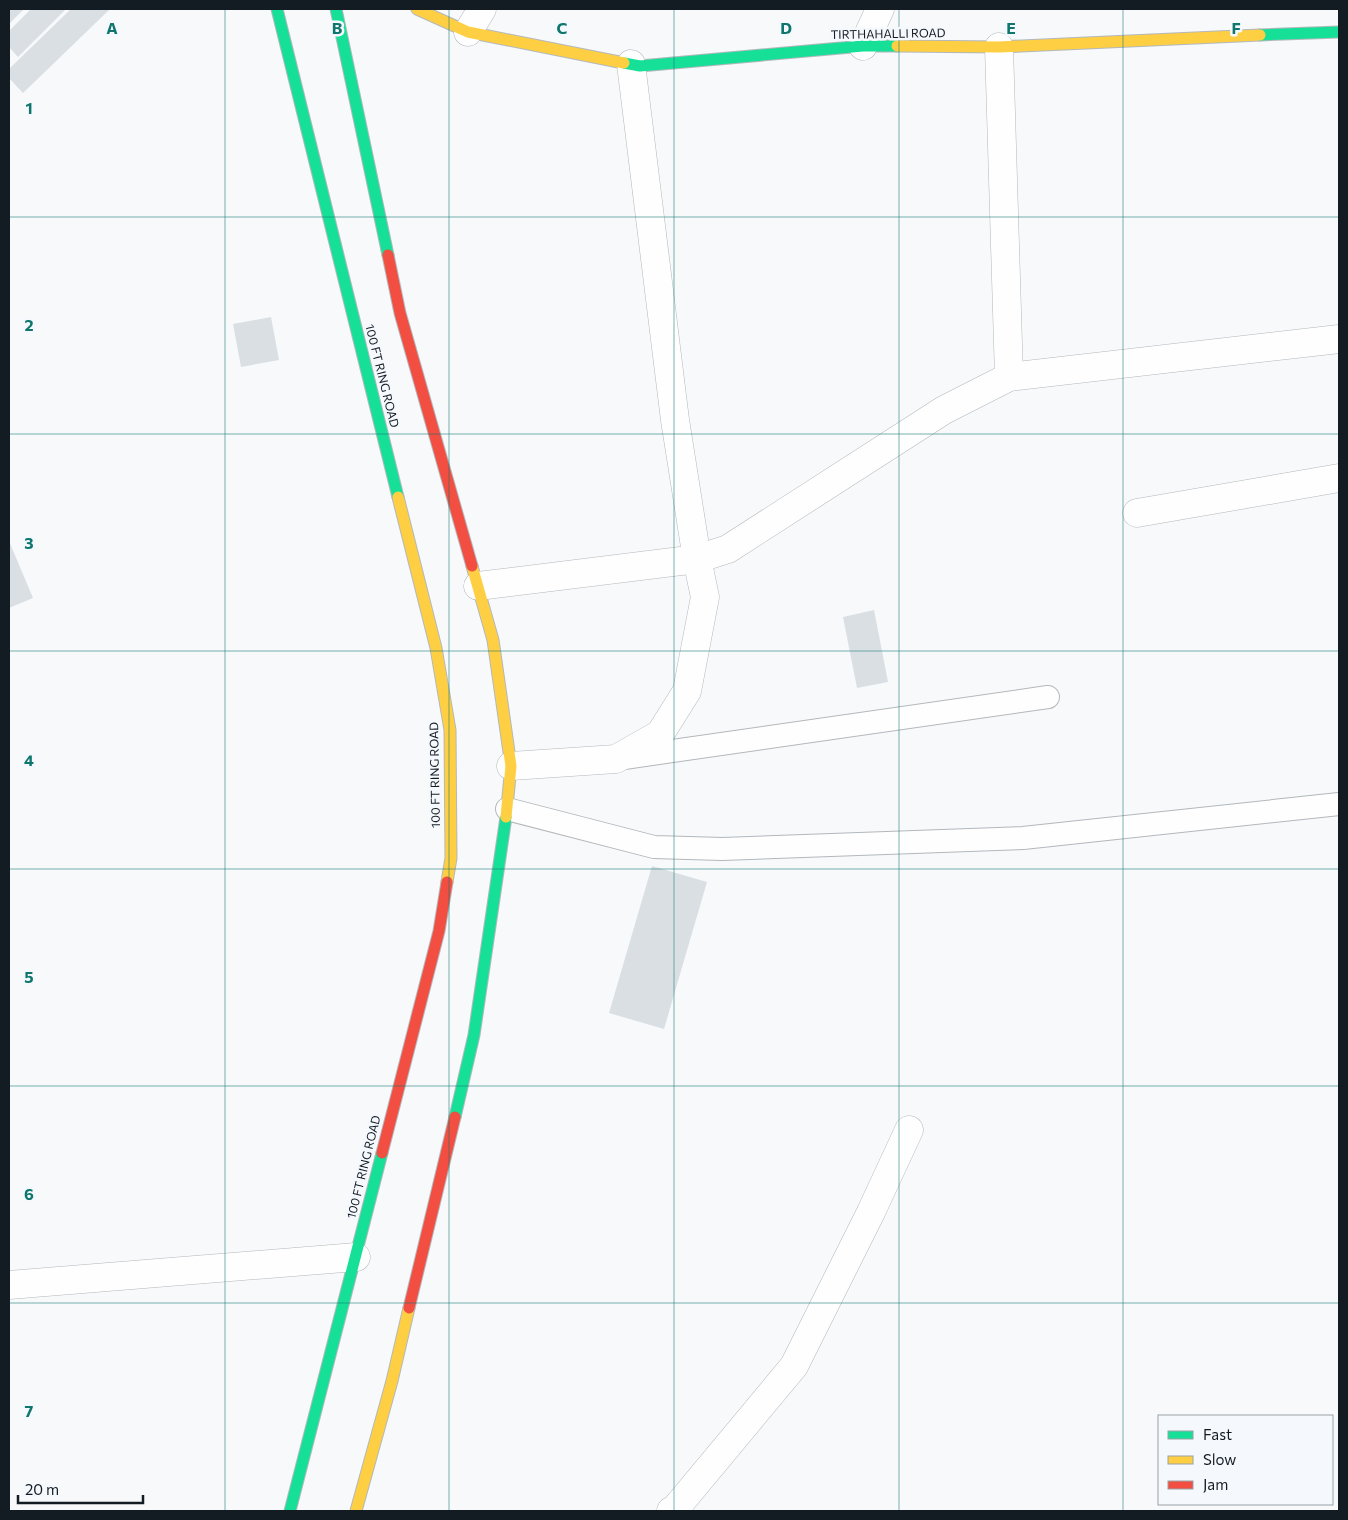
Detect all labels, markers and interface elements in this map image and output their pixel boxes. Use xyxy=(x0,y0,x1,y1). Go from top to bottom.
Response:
text: A xyxy=(106,18,118,37)
text: B xyxy=(332,18,343,37)
text: C xyxy=(557,18,568,37)
text: D xyxy=(780,18,792,37)
text: E xyxy=(1006,18,1016,37)
text: F xyxy=(1231,18,1241,37)
street label: TIRTHAHALLI ROAD xyxy=(830,25,946,41)
text: 1 xyxy=(25,98,33,117)
text: 2 xyxy=(24,315,34,334)
street label: 100 FT RING ROAD xyxy=(363,323,403,429)
text: 3 xyxy=(24,533,34,552)
street label: 100 FT RING ROAD xyxy=(426,722,442,828)
text: 4 xyxy=(24,750,34,769)
text: 5 xyxy=(24,967,34,986)
street label: 100 FT RING ROAD xyxy=(343,1114,383,1220)
text: 6 xyxy=(24,1184,34,1203)
text: 7 xyxy=(25,1401,34,1420)
legend xyxy=(1158,1415,1333,1505)
text: Fast xyxy=(1203,1425,1232,1443)
text: Slow xyxy=(1203,1450,1236,1468)
scale bar xyxy=(18,1472,142,1504)
text: Jam xyxy=(1203,1475,1228,1493)
text: 20 m xyxy=(25,1480,59,1498)

